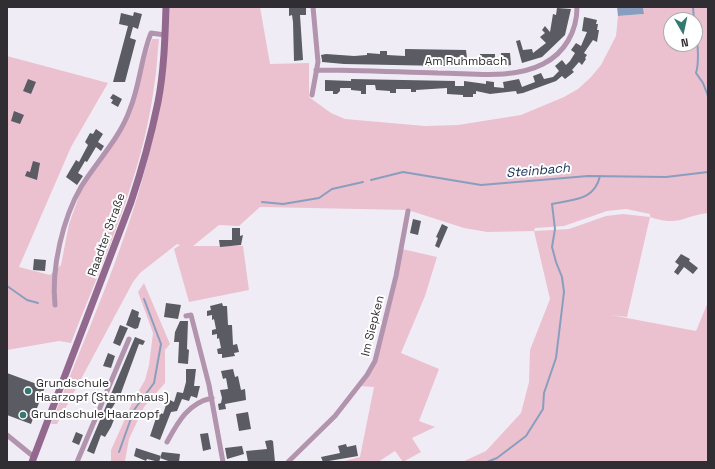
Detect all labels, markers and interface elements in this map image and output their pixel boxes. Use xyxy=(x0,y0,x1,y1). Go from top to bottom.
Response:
north arrow xyxy=(663,12,703,52)
text: N xyxy=(680,35,689,50)
street label: Am Ruhmbach xyxy=(425,55,507,69)
water label: Steinbach xyxy=(505,160,571,182)
street label: Raadter Straße xyxy=(85,191,129,279)
street label: Im Siepken xyxy=(359,294,387,358)
place label: Grundschule Haarzopf (Stammhaus) xyxy=(36,377,169,405)
marker: Grundschule Haarzopf (Stammhaus) xyxy=(23,386,33,396)
place label: Grundschule Haarzopf xyxy=(31,408,160,422)
marker: Grundschule Haarzopf xyxy=(18,410,28,420)

